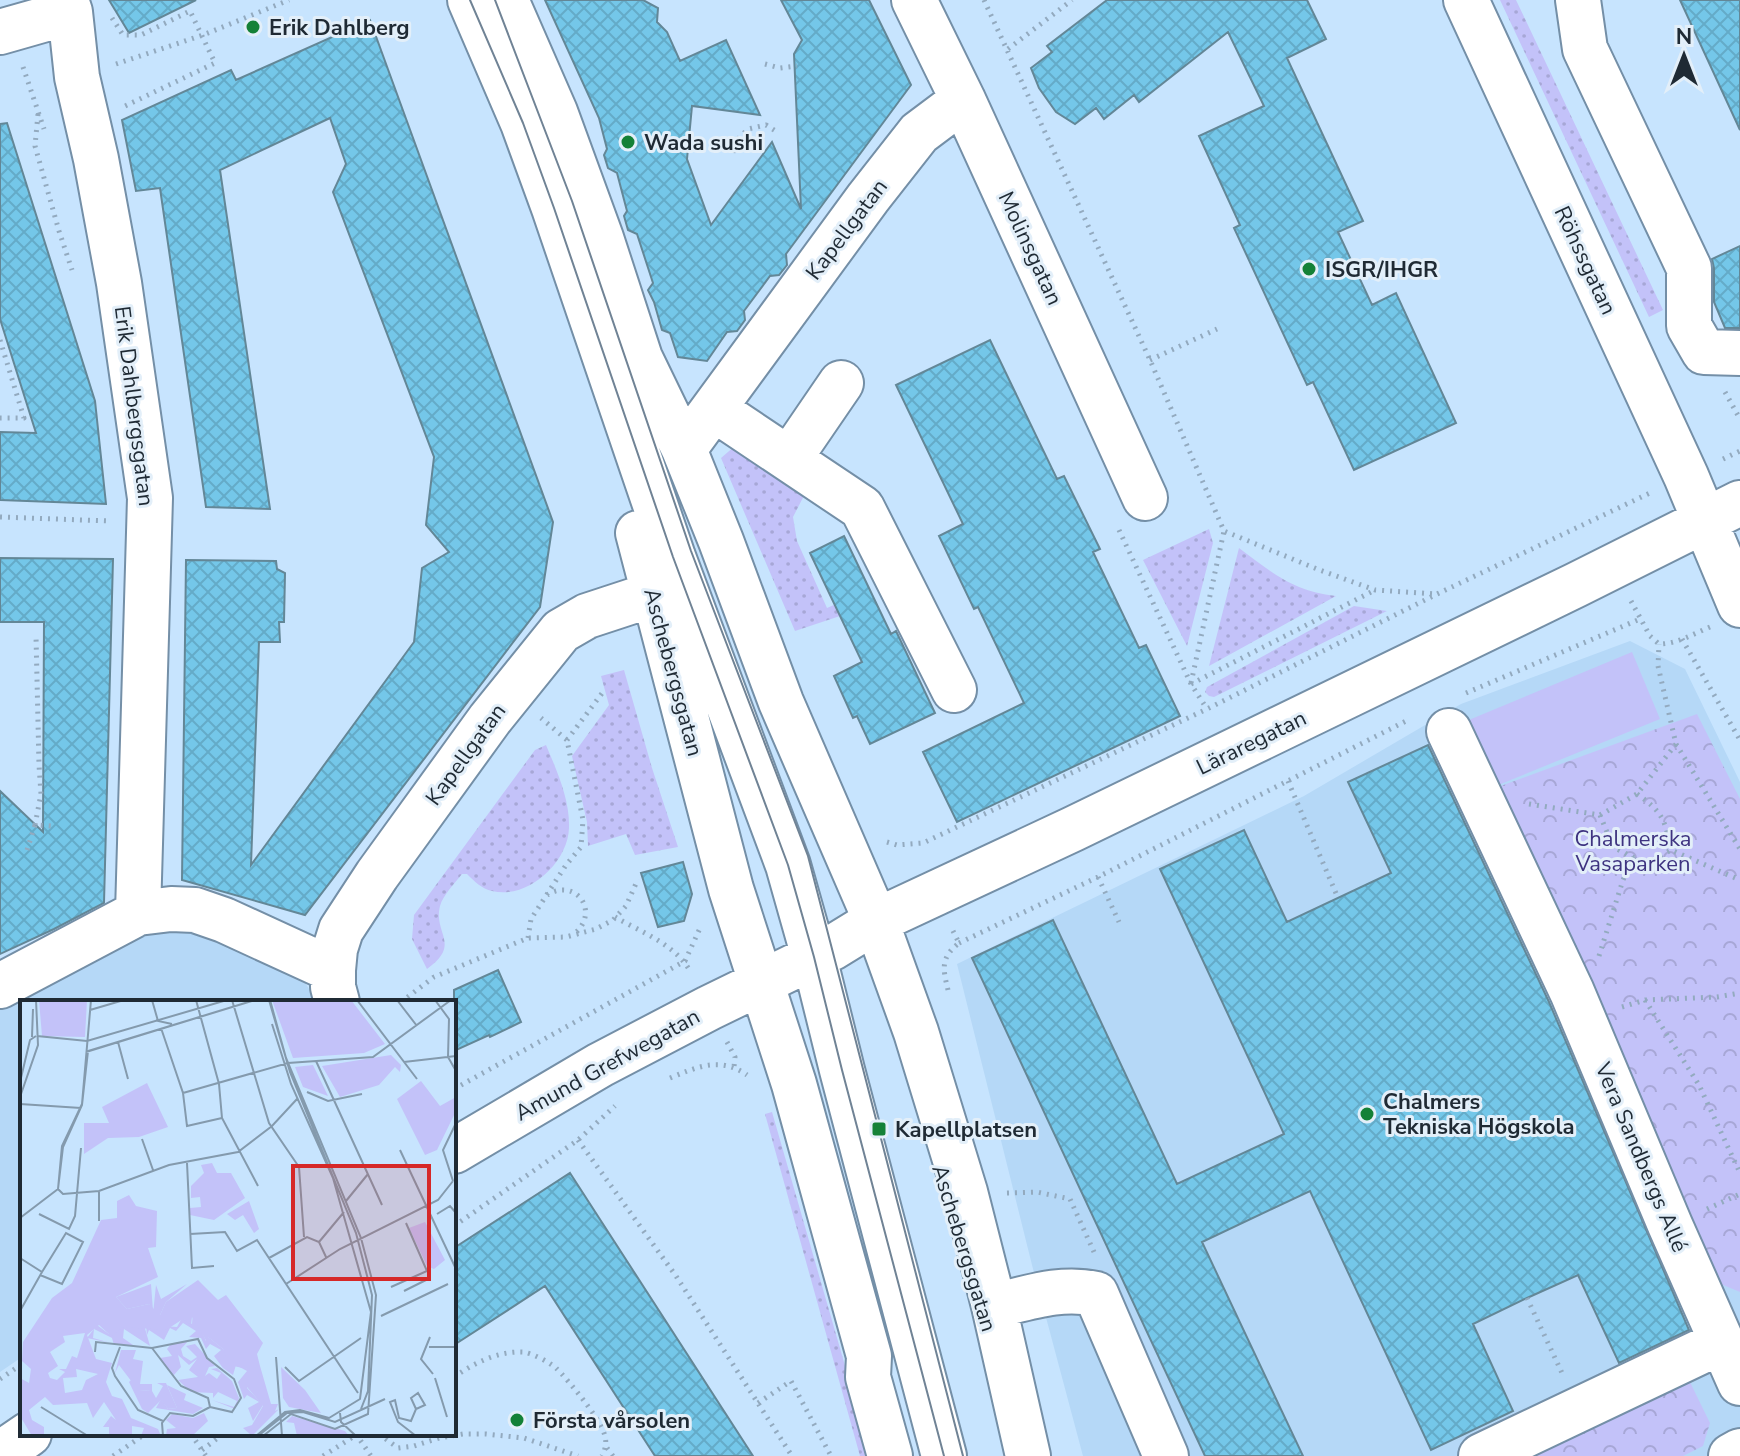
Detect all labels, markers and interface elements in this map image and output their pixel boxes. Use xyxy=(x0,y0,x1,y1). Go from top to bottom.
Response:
place label: Erik Dahlberg xyxy=(269,13,410,43)
north arrow xyxy=(1644,16,1724,96)
marker: Erik Dahlberg xyxy=(244,18,262,36)
text: N xyxy=(1676,22,1692,52)
place label: Wada sushi xyxy=(644,128,763,158)
marker: Wada sushi xyxy=(619,133,637,151)
street label: Kapellgatan xyxy=(799,173,895,286)
street label: Molinsgatan xyxy=(991,187,1070,310)
street label: Röhssgatan xyxy=(1547,201,1623,320)
place label: ISGR/IHGR xyxy=(1325,255,1438,285)
marker: ISGR/IHGR xyxy=(1300,260,1318,278)
street label: Erik Dahlbergsgatan xyxy=(107,304,161,508)
street label: Aschebergsgatan xyxy=(636,585,710,760)
street label: Kapellgatan xyxy=(419,698,513,812)
street label: Läraregatan xyxy=(1191,703,1311,782)
park label: Chalmerska Vasaparken xyxy=(1574,824,1691,879)
inset map xyxy=(20,1000,456,1436)
street label: Amund Grefwegatan xyxy=(510,1002,705,1128)
street label: Vera Sandbergs Allé xyxy=(1587,1057,1695,1257)
place label: Chalmers Tekniska Högskola xyxy=(1383,1087,1575,1142)
marker: Chalmers Tekniska Högskola xyxy=(1358,1105,1376,1123)
place label: Kapellplatsen xyxy=(895,1115,1037,1145)
marker: Kapellplatsen xyxy=(870,1120,888,1138)
street label: Aschebergsgatan xyxy=(924,1161,1004,1335)
place label: Första vårsolen xyxy=(533,1406,690,1436)
marker: Första vårsolen xyxy=(508,1411,526,1429)

